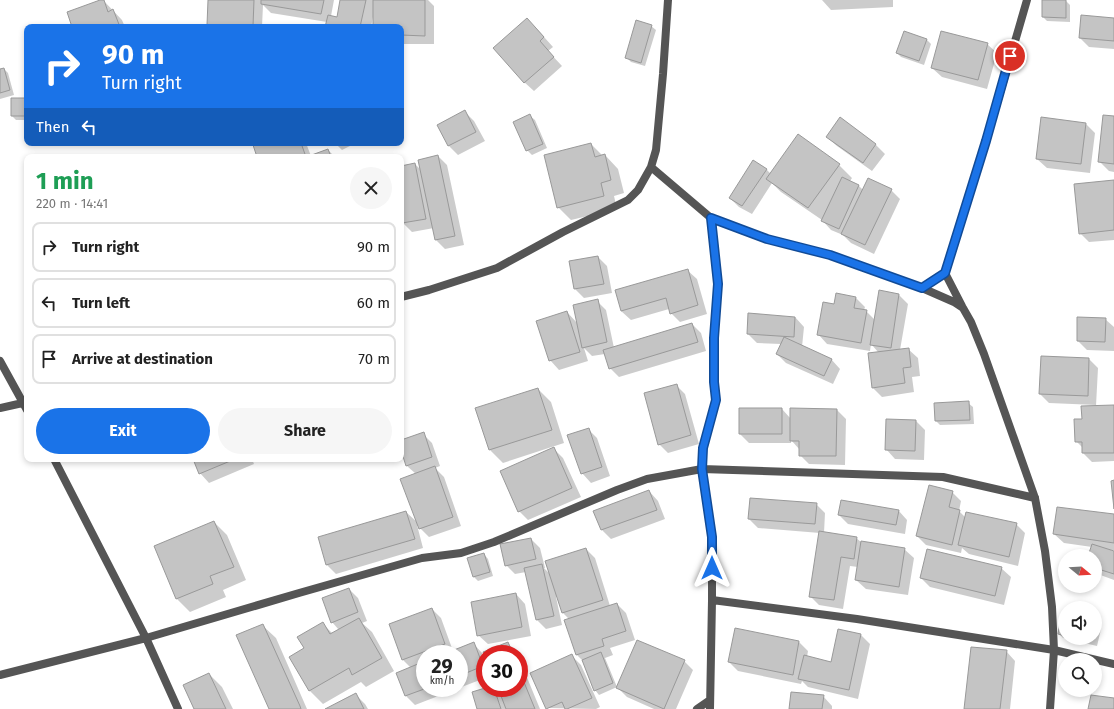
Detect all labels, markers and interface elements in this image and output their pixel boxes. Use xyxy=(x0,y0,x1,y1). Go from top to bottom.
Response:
text: 90 m xyxy=(102,38,164,71)
pin xyxy=(993,39,1027,73)
icon: right xyxy=(36,40,88,92)
icon: arrive xyxy=(999,45,1021,67)
text: Turn right xyxy=(102,72,182,94)
icon: left xyxy=(78,116,100,138)
text: Then xyxy=(36,118,70,136)
text: 1 min xyxy=(36,167,94,195)
button: close xyxy=(350,167,392,209)
text: 220 m · 14:41 xyxy=(36,196,108,211)
icon: right xyxy=(38,236,60,258)
text: Turn right xyxy=(72,238,139,256)
text: 90 m xyxy=(357,238,390,256)
icon: left xyxy=(38,292,60,314)
text: Turn left xyxy=(72,294,130,312)
text: 60 m xyxy=(357,294,390,312)
icon: arrive xyxy=(38,348,60,370)
text: Arrive at destination xyxy=(72,350,213,368)
text: 70 m xyxy=(358,350,390,368)
button: Exit xyxy=(36,408,210,454)
button: Share xyxy=(218,408,392,454)
position arrow xyxy=(691,547,733,589)
north arrow xyxy=(1058,549,1102,593)
map controls xyxy=(1058,549,1102,697)
button: sound xyxy=(1058,601,1102,645)
speed limit sign: 30 xyxy=(476,645,528,697)
button: search xyxy=(1058,653,1102,697)
text: 29 xyxy=(431,654,453,678)
text: km/h xyxy=(430,675,454,687)

